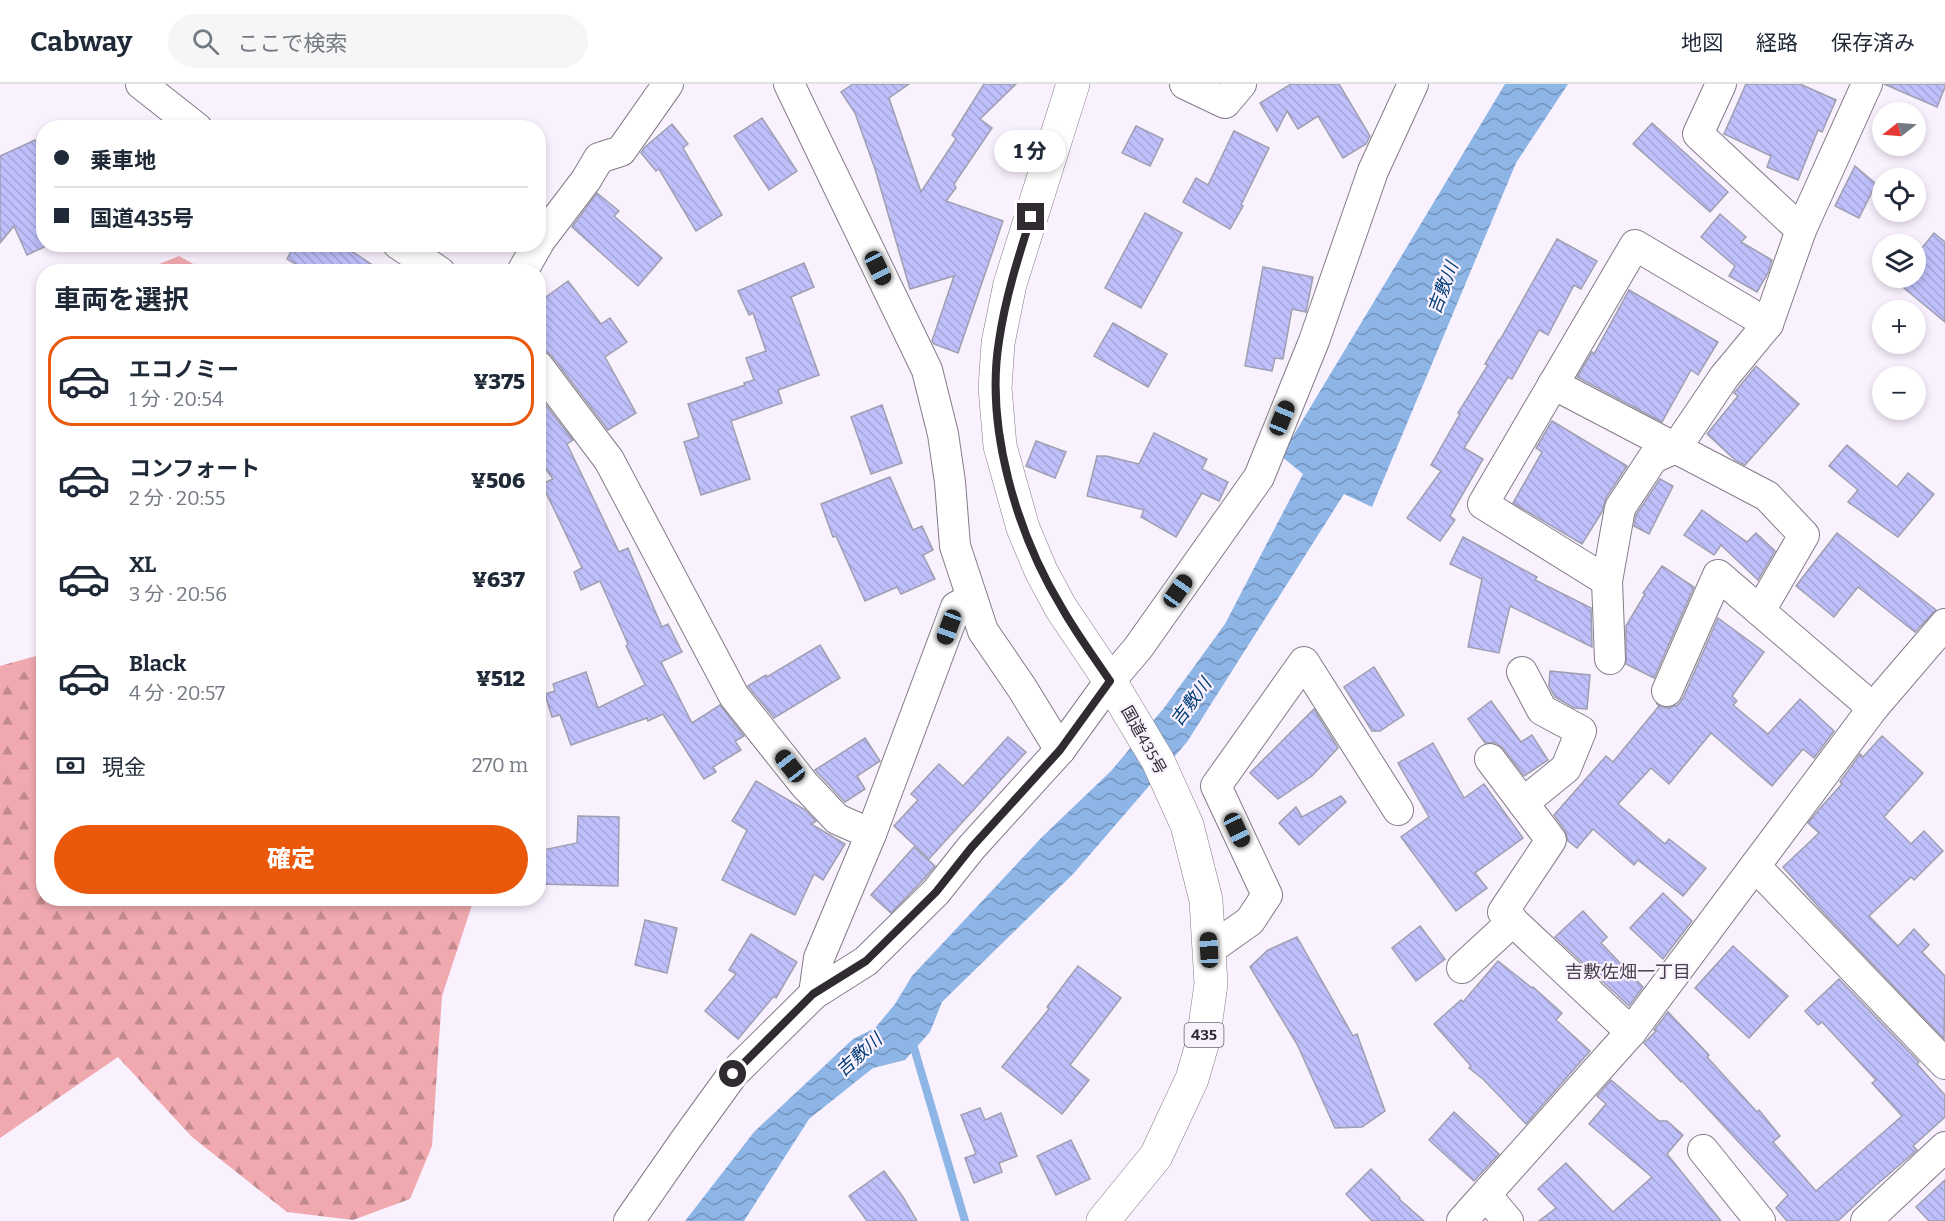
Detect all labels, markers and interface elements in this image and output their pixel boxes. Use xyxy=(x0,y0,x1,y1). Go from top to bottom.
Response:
search box xyxy=(168,14,588,68)
text: Cabway xyxy=(30,25,132,58)
icon: search xyxy=(189,25,222,58)
text: ここで検索 xyxy=(237,30,347,57)
text: 地図 xyxy=(1681,30,1723,56)
text: 経路 xyxy=(1756,30,1798,56)
text: 保存済み xyxy=(1831,30,1915,56)
north arrow xyxy=(1872,102,1926,156)
map controls xyxy=(1872,102,1926,420)
callout: 1 分 xyxy=(995,130,1067,172)
text: 1 分 xyxy=(1014,139,1046,163)
text: 乗車地 xyxy=(90,147,156,174)
button: locate xyxy=(1872,168,1926,222)
route end xyxy=(1017,203,1044,230)
text: 国道435号 xyxy=(90,205,194,232)
button: layers xyxy=(1872,234,1926,288)
car xyxy=(862,248,894,288)
water label: 吉敷川 xyxy=(1423,257,1464,317)
text: 車両を選択 xyxy=(54,284,189,316)
button: + xyxy=(1872,300,1926,354)
icon: car xyxy=(57,354,111,408)
text: エコノミー xyxy=(129,356,239,383)
button: − xyxy=(1872,366,1926,420)
text: ¥375 xyxy=(474,368,525,395)
text: 1 分 · 20:54 xyxy=(129,387,224,411)
car xyxy=(1267,398,1297,438)
icon: car xyxy=(57,453,111,507)
text: コンフォート xyxy=(129,455,260,482)
text: ¥506 xyxy=(471,467,525,494)
text: 2 分 · 20:55 xyxy=(129,486,225,510)
text: XL xyxy=(129,551,156,578)
icon: car xyxy=(57,552,111,606)
text: ¥637 xyxy=(472,566,525,593)
car xyxy=(1160,571,1196,611)
text: 3 分 · 20:56 xyxy=(129,582,227,606)
car xyxy=(934,607,964,647)
text: Black xyxy=(129,650,186,677)
icon: car xyxy=(57,651,111,705)
text: ¥512 xyxy=(476,665,525,692)
water label: 吉敷川 xyxy=(1166,672,1217,730)
text: 4 分 · 20:57 xyxy=(129,681,225,705)
street label: 国道435号 xyxy=(1118,703,1170,777)
car xyxy=(772,746,808,786)
icon: cash xyxy=(54,749,87,782)
text: 270 m xyxy=(472,753,528,777)
text: 現金 xyxy=(102,754,146,781)
car xyxy=(1221,810,1253,850)
button: 確定 xyxy=(54,825,528,894)
car xyxy=(1199,932,1219,968)
district label: 吉敷佐畑一丁目 xyxy=(1565,961,1691,983)
road number: 435 xyxy=(1184,1023,1224,1047)
water label: 吉敷川 xyxy=(832,1027,888,1081)
route start xyxy=(719,1060,746,1087)

